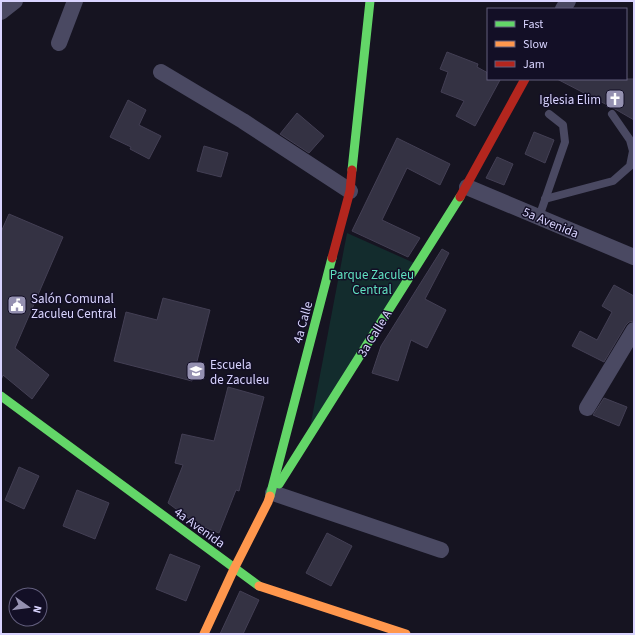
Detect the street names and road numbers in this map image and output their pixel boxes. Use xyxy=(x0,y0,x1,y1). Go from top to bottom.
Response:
street label: 5a Avenida xyxy=(520,203,581,243)
street label: 4a Calle xyxy=(289,299,317,345)
street label: 3a Calle A xyxy=(353,306,397,360)
street label: 4a Avenida xyxy=(170,503,229,552)

